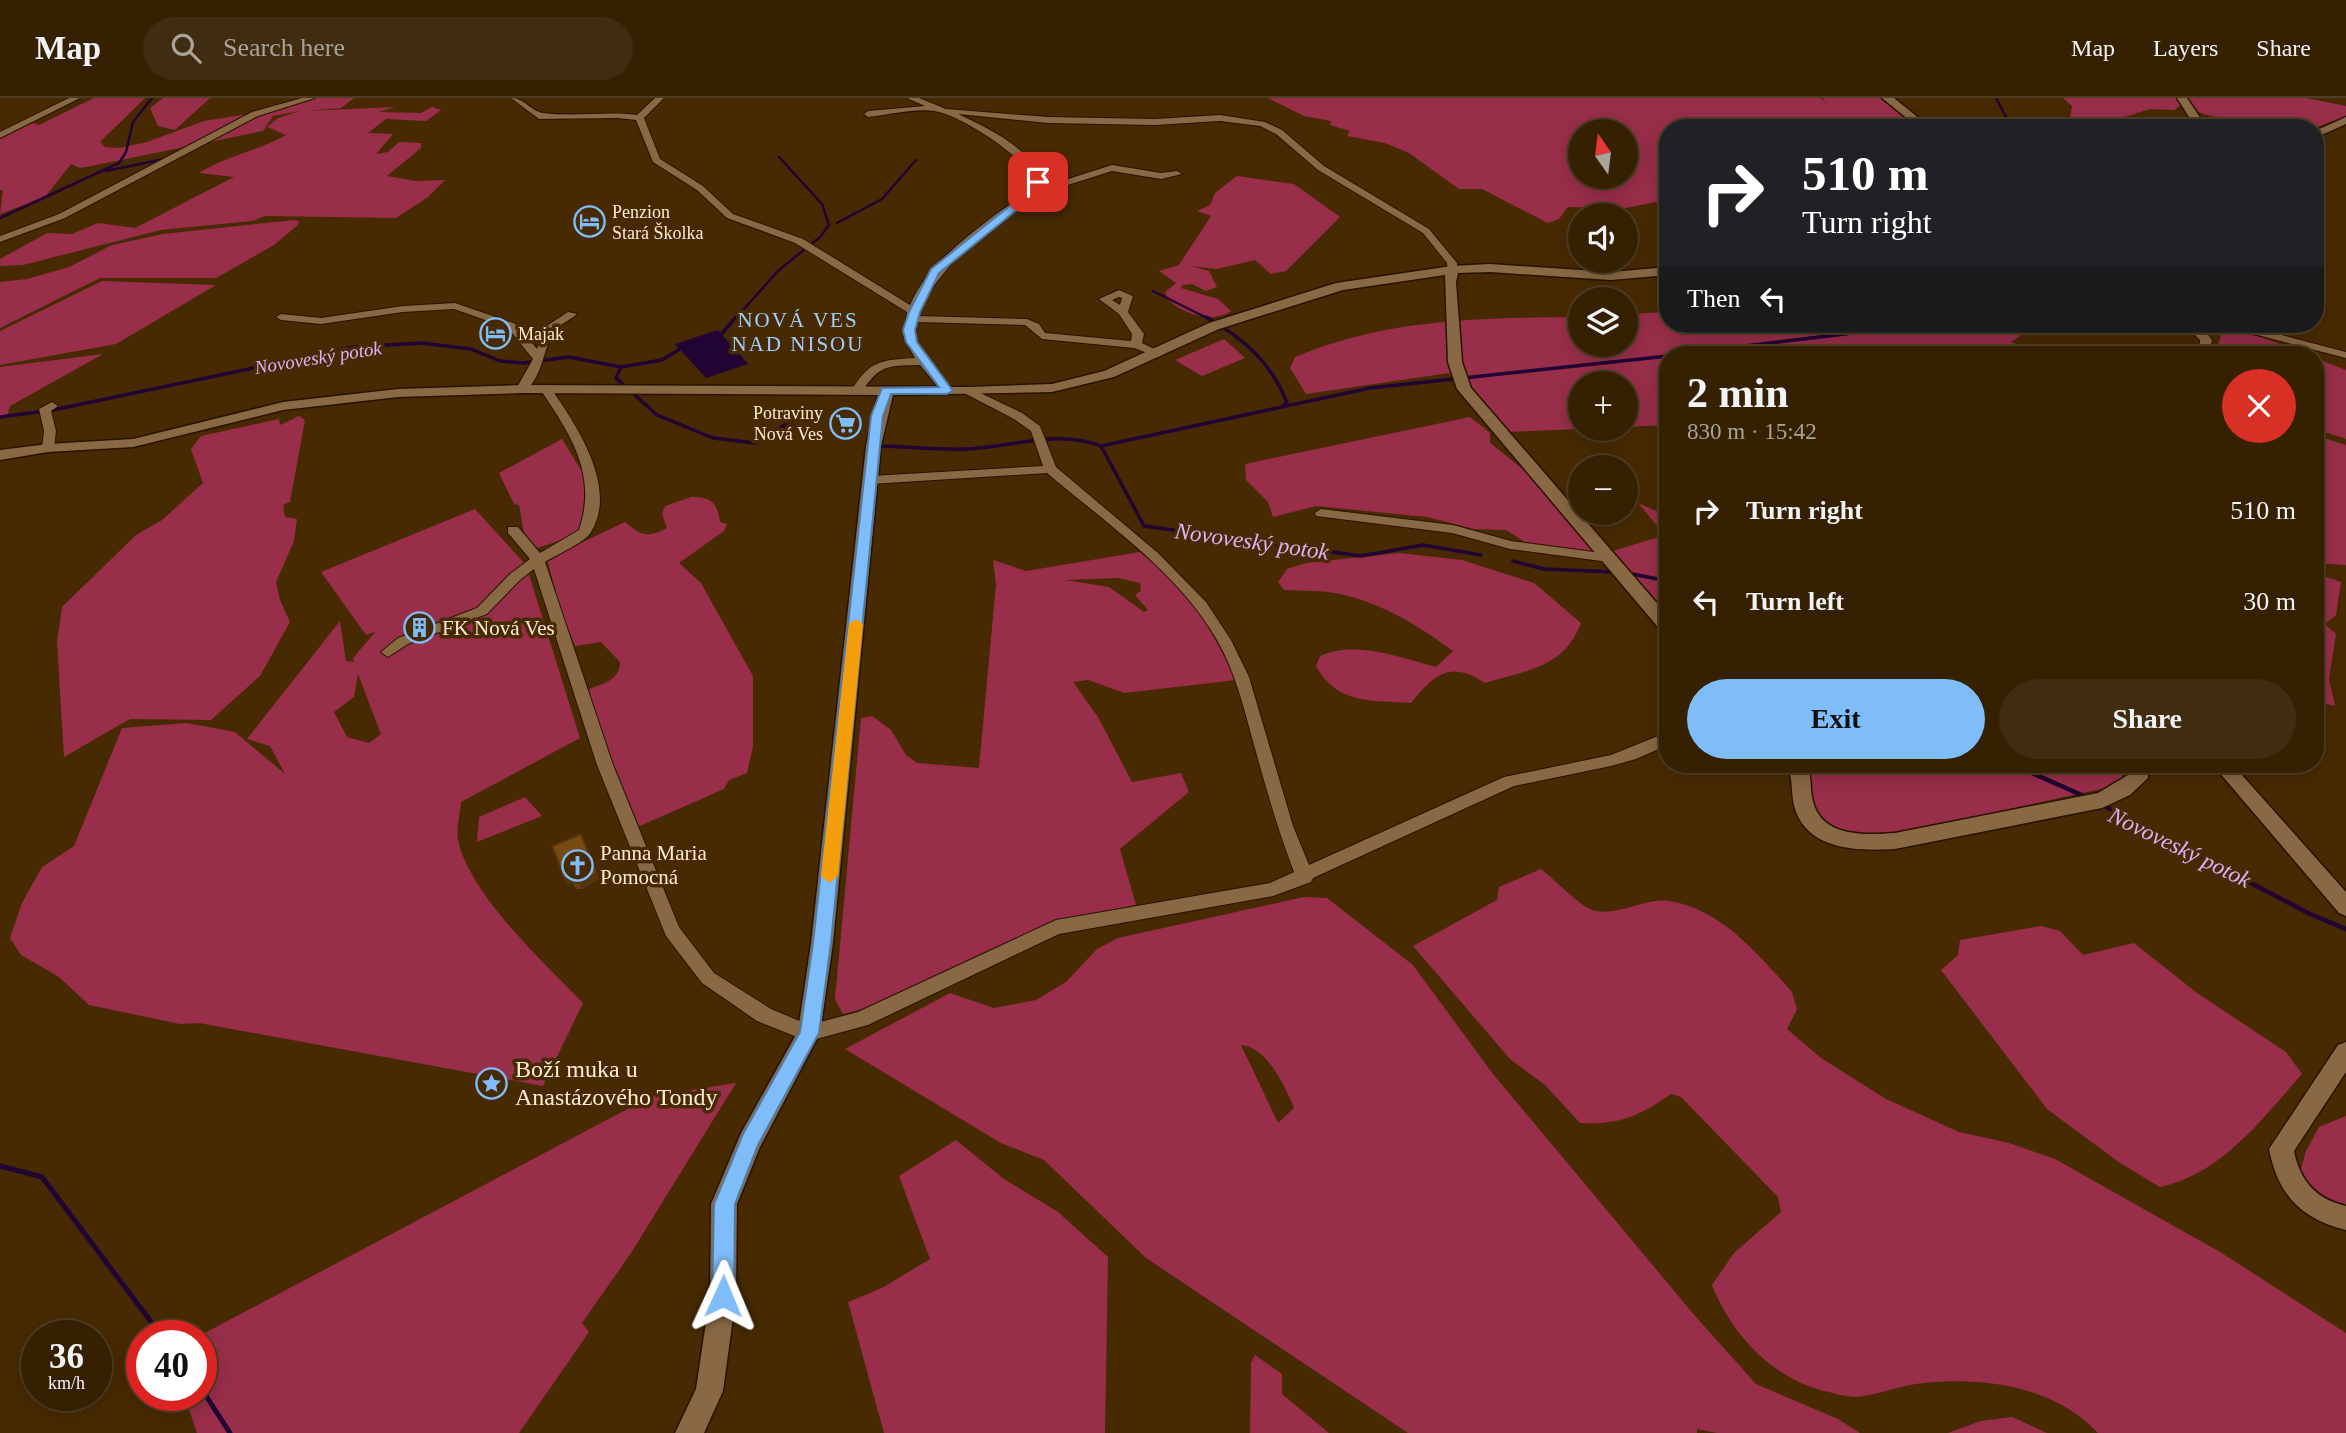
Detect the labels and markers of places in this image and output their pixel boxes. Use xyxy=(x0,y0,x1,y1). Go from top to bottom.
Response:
pin xyxy=(1008,152,1068,212)
place label: Penzion Stará Školka xyxy=(612,202,704,243)
hotel icon: Penzion Stará Školka xyxy=(572,205,606,239)
hotel icon: Majak xyxy=(478,317,512,351)
place label: Majak xyxy=(518,324,564,344)
place label: Potraviny Nová Ves xyxy=(753,403,823,444)
supermarket icon: Potraviny Nová Ves xyxy=(829,406,863,440)
building icon: FK Nová Ves xyxy=(402,611,436,645)
place label: FK Nová Ves xyxy=(442,616,555,640)
place label: Panna Maria Pomocná xyxy=(600,841,707,889)
church icon: Panna Maria Pomocná xyxy=(560,848,594,882)
place label: Boží muka u Anastázového Tondy xyxy=(515,1056,718,1110)
place icon: Boží muka u Anastázového Tondy xyxy=(475,1066,509,1100)

